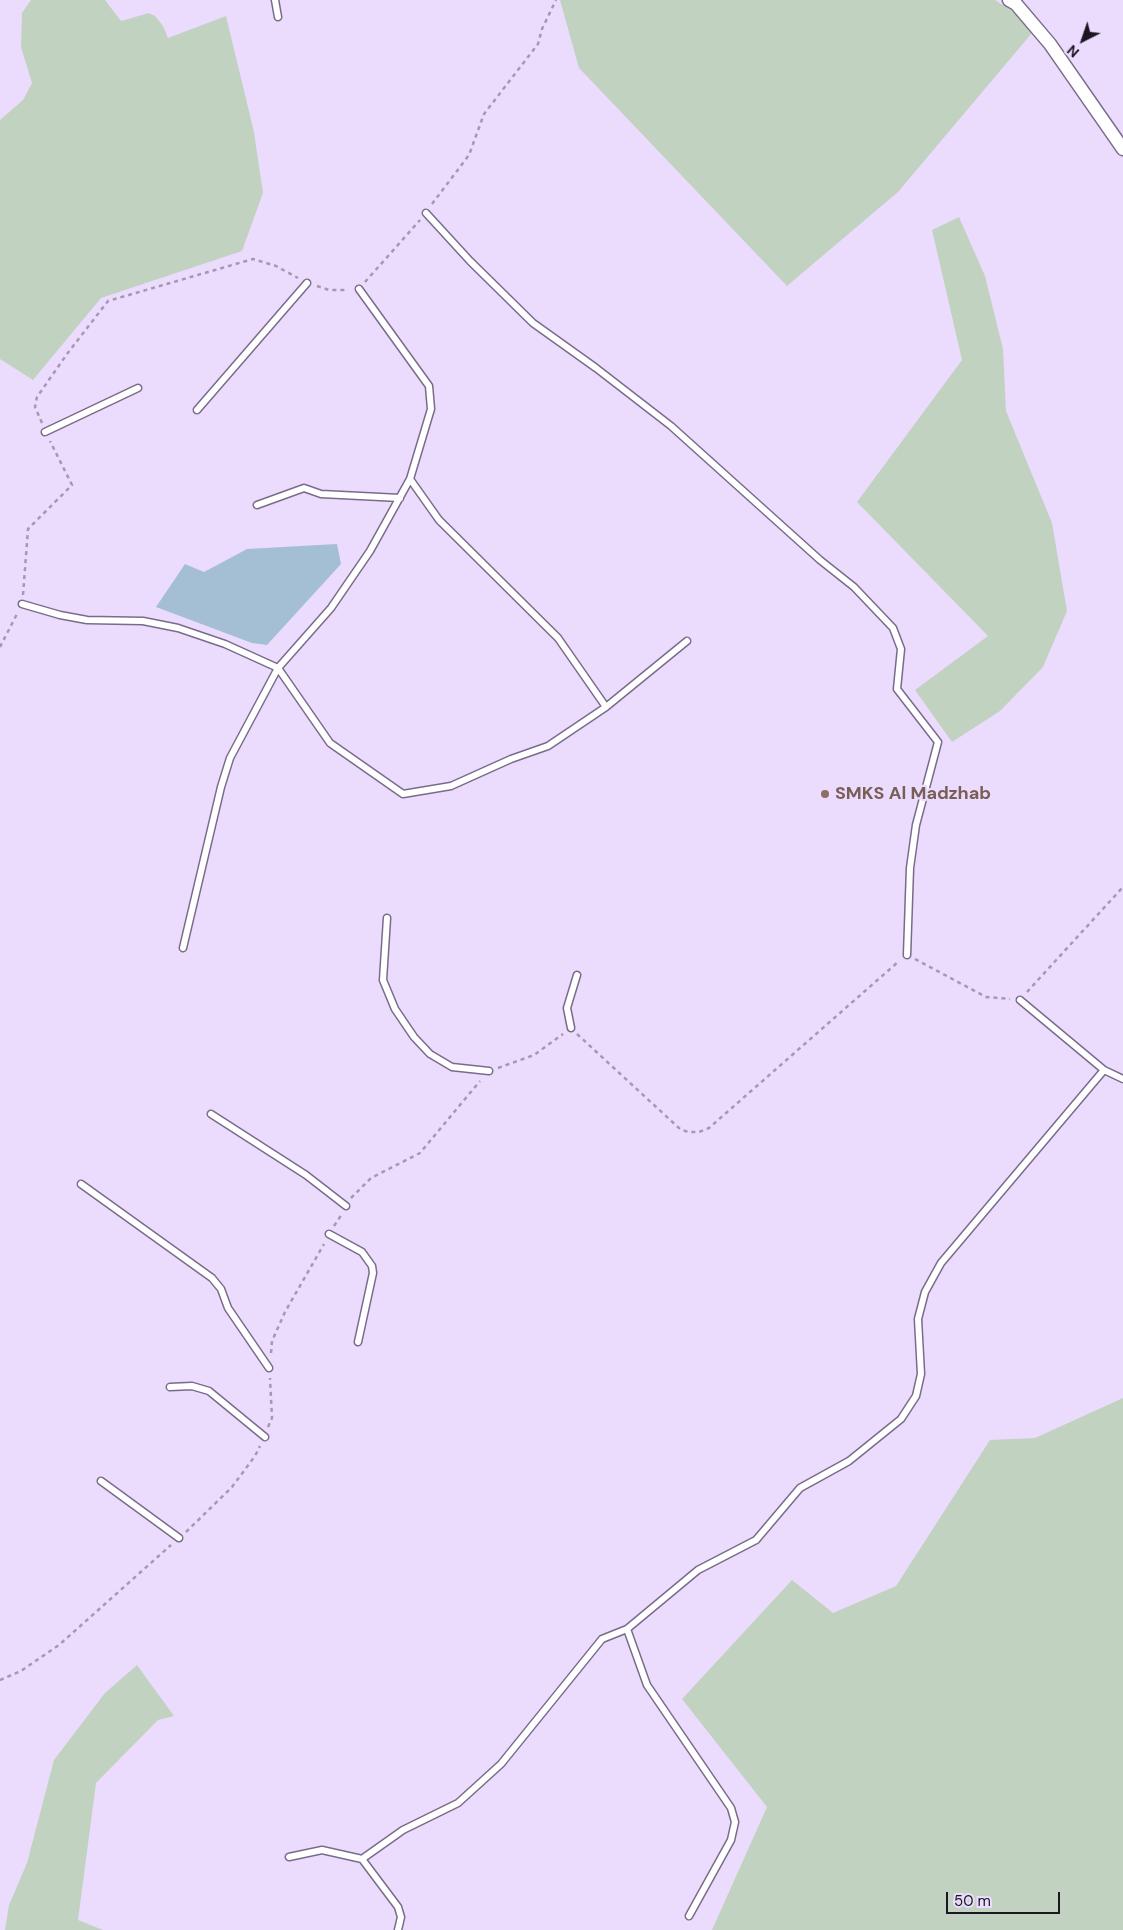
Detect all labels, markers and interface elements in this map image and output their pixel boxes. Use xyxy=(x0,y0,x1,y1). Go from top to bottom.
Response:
north arrow xyxy=(1058,15,1108,65)
text: N xyxy=(1063,41,1083,61)
place label: SMKS Al Madzhab xyxy=(835,783,991,805)
marker: SMKS Al Madzhab xyxy=(819,788,831,800)
scale bar xyxy=(948,1882,1062,1914)
text: 50 m xyxy=(954,1891,991,1911)

